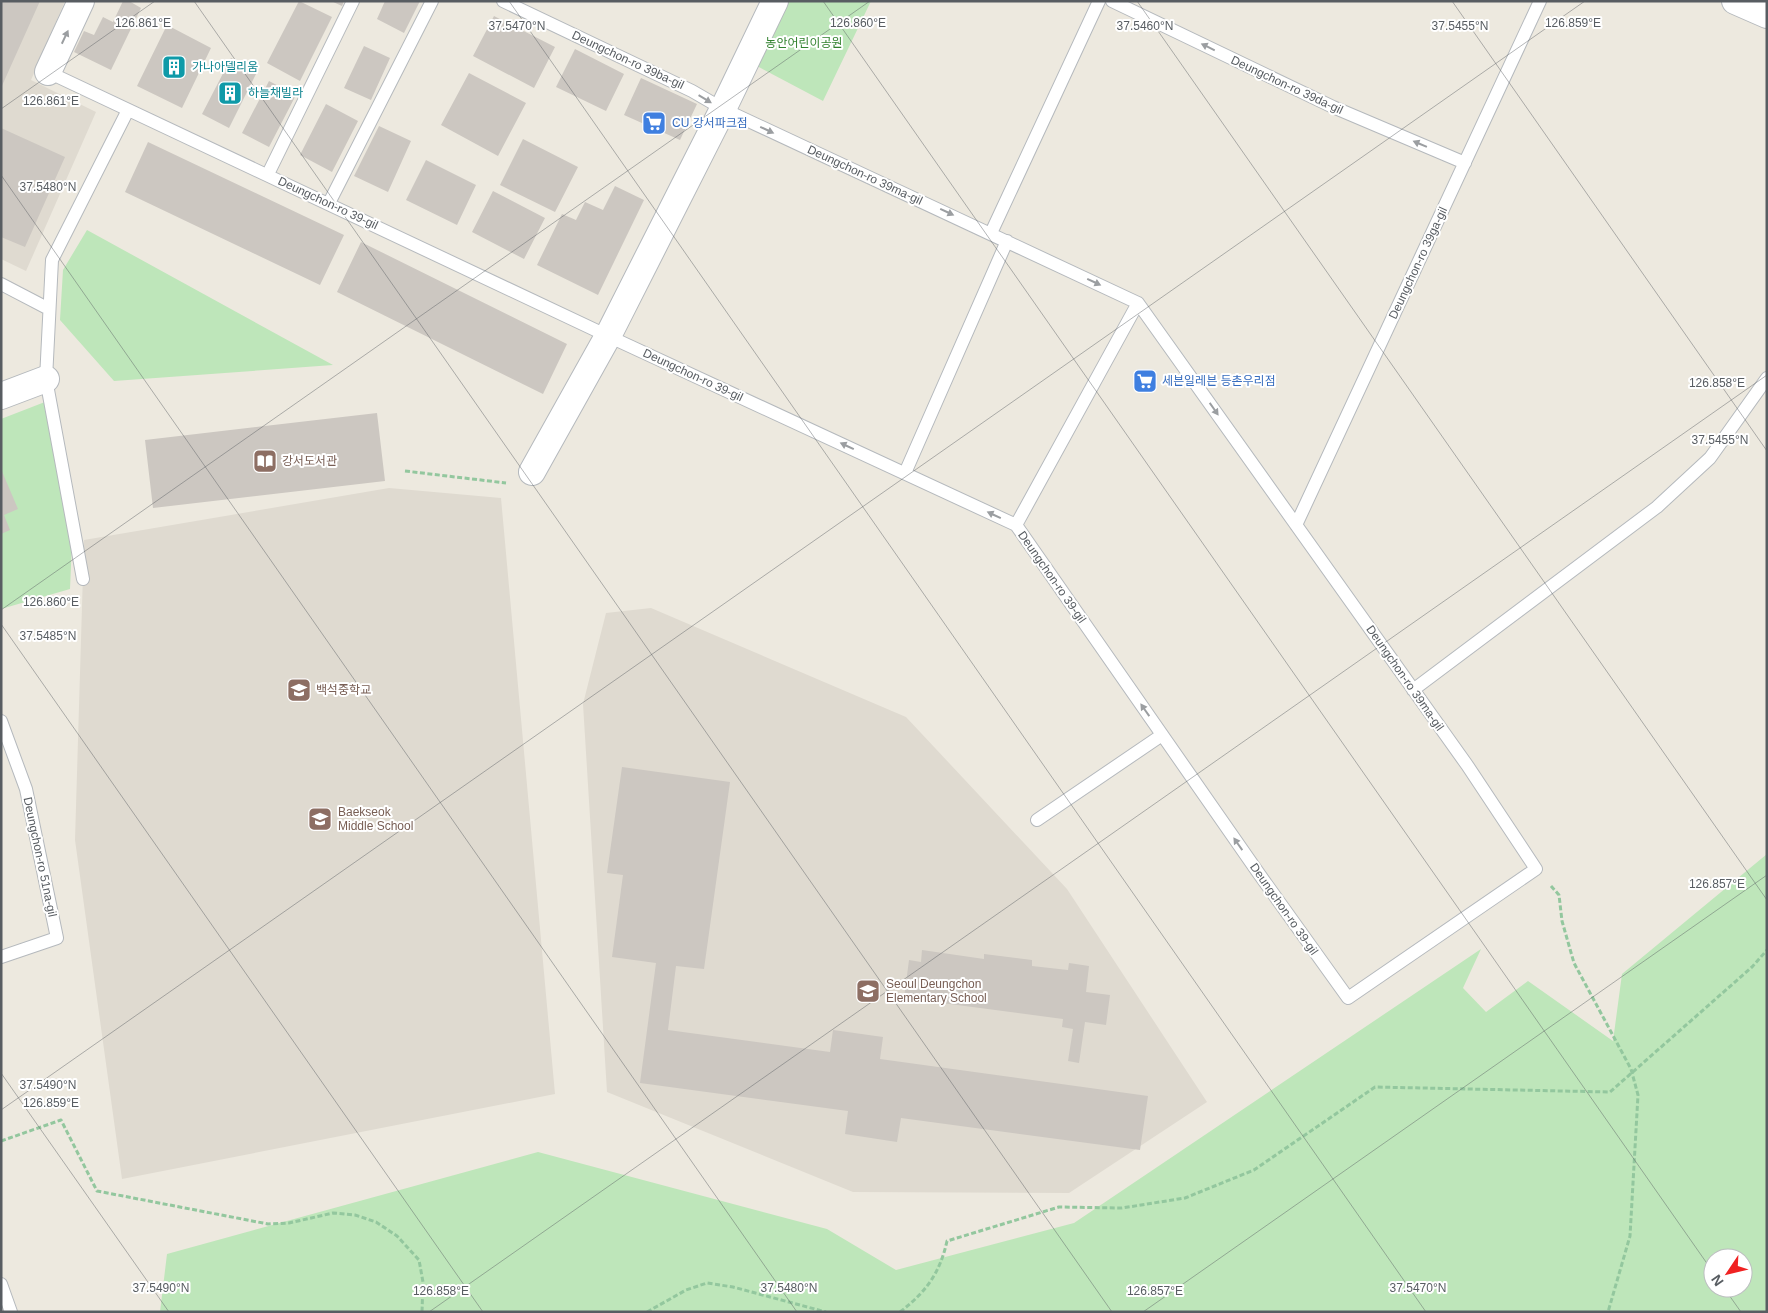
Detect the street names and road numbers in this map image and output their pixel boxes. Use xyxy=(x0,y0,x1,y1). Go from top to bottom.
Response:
street label: Deungchon-ro 39ba-gil xyxy=(570,28,686,92)
street label: Deungchon-ro 39da-gil xyxy=(1229,53,1345,117)
street label: Deungchon-ro 39ma-gil xyxy=(805,142,925,208)
street label: Deungchon-ro 39-gil xyxy=(276,174,380,232)
street label: Deungchon-ro 39ga-gil xyxy=(1386,205,1450,321)
street label: Deungchon-ro 39-gil xyxy=(641,346,745,404)
street label: Deungchon-ro 39-gil xyxy=(1015,528,1089,626)
street label: Deungchon-ro 39ma-gil xyxy=(1363,623,1447,733)
street label: Deungchon-ro 51na-gil xyxy=(20,796,60,918)
street label: Deungchon-ro 39-gil xyxy=(1247,860,1321,958)

